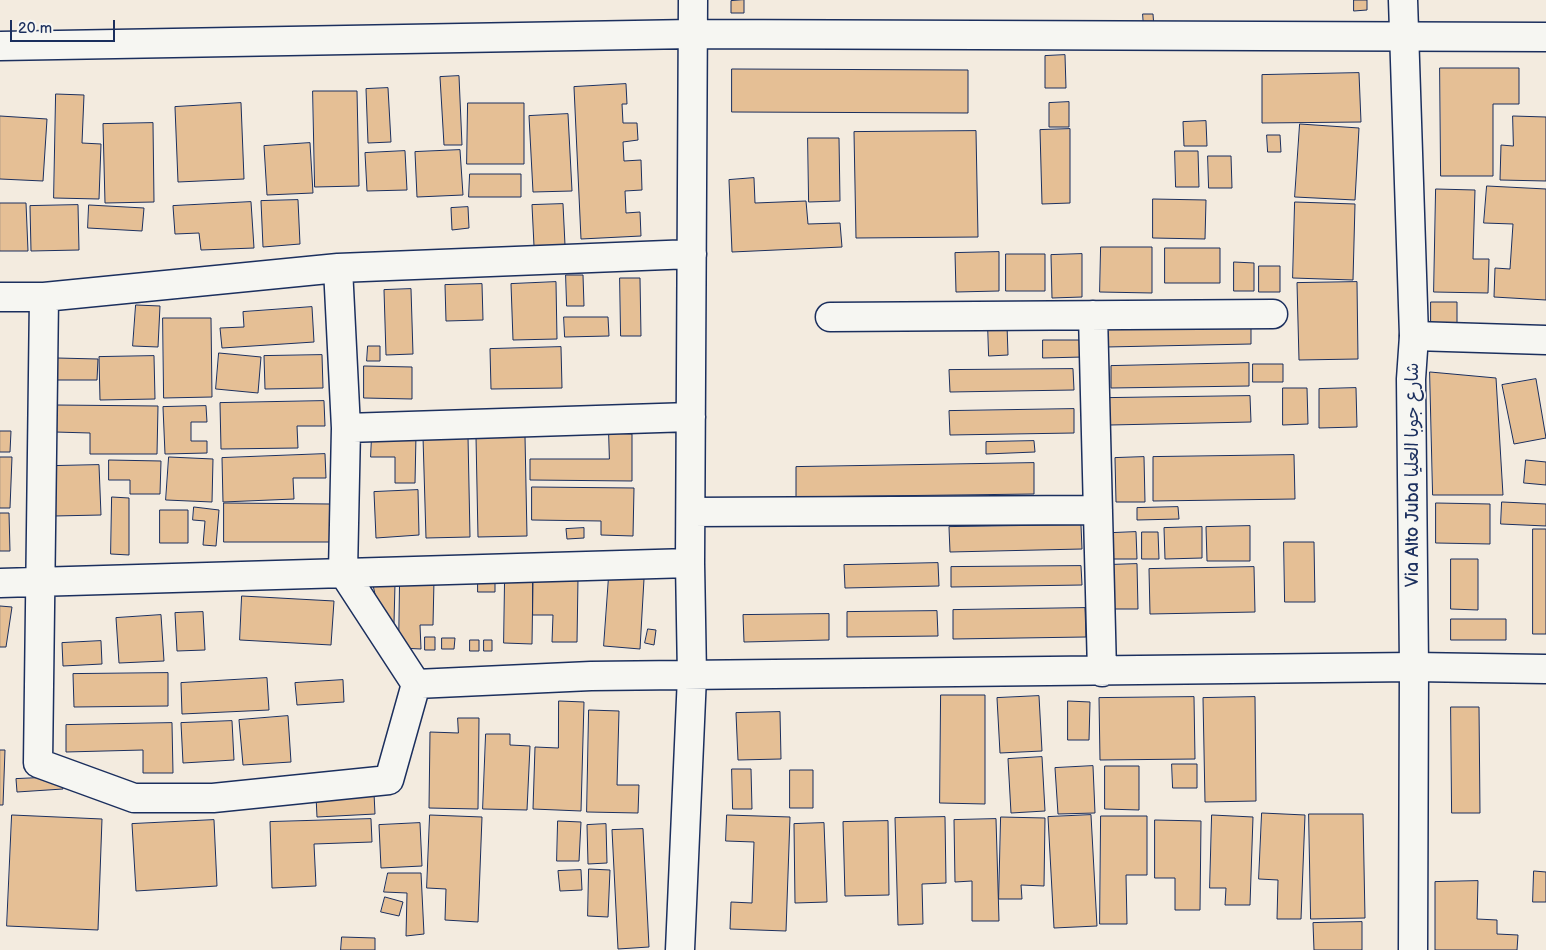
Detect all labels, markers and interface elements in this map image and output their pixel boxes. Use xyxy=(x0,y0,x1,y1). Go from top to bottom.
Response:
scale bar xyxy=(12,10,118,42)
text: 20 m xyxy=(18,19,52,38)
street label: Via Alto Juba شارع جوبا العليا xyxy=(1402,363,1424,587)

